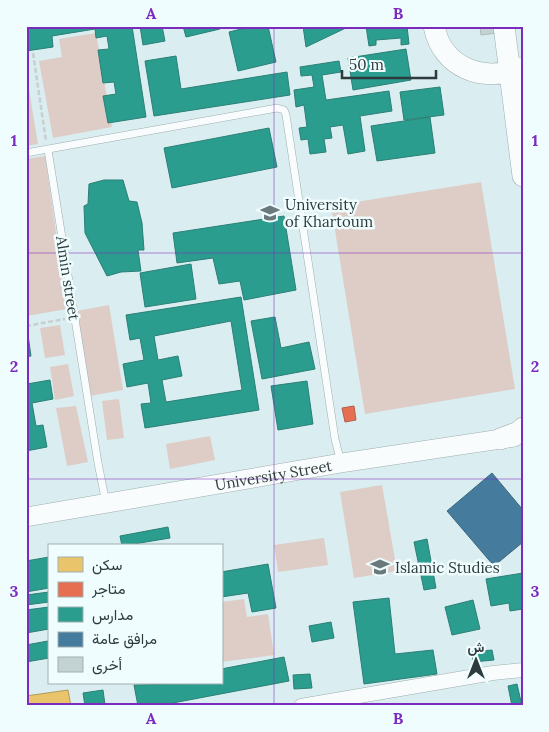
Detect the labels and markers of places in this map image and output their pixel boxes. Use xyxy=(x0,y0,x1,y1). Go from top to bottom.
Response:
place label: University of Khartoum xyxy=(285,195,373,231)
school or university icon: University of Khartoum xyxy=(259,202,281,224)
school or university icon: Islamic Studies xyxy=(369,556,391,578)
place label: Islamic Studies xyxy=(395,558,500,577)

